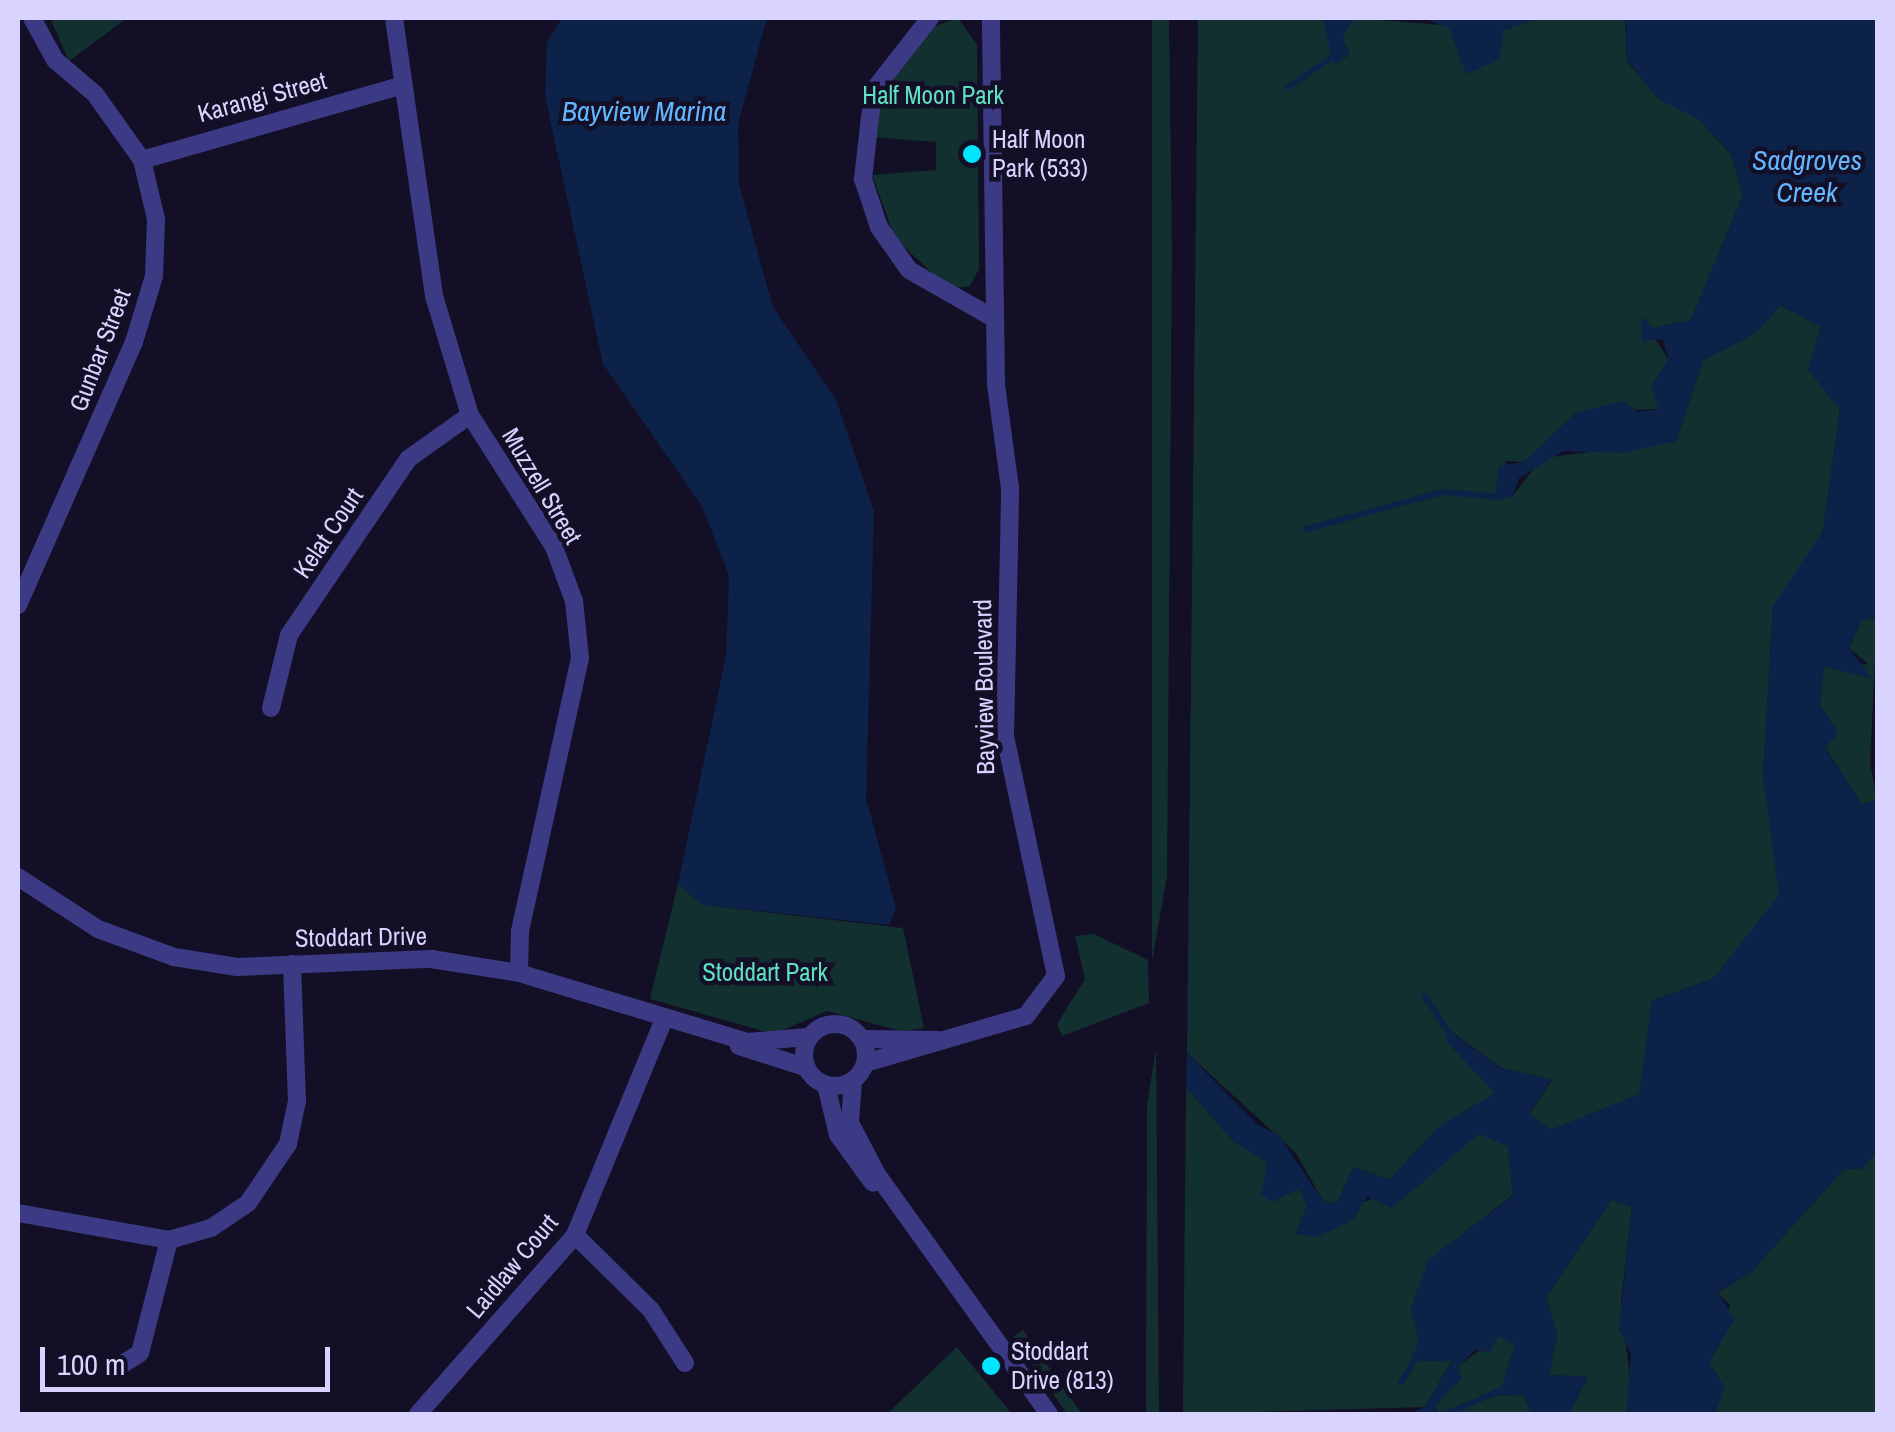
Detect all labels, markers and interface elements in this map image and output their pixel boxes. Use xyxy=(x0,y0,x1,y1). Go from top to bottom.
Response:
street label: Karangi Street xyxy=(194,65,330,129)
park label: Half Moon Park xyxy=(862,80,1004,110)
water label: Bayview Marina xyxy=(562,94,726,128)
place label: Half Moon Park (533) xyxy=(992,125,1088,184)
marker: Half Moon Park (533) xyxy=(961,143,983,165)
water label: Sadgroves Creek xyxy=(1752,143,1862,209)
street label: Gunbar Street xyxy=(63,285,137,415)
street label: Muzzell Street xyxy=(496,423,588,549)
street label: Kelat Court xyxy=(287,482,369,584)
street label: Bayview Boulevard xyxy=(967,599,1001,775)
street label: Stoddart Drive xyxy=(295,921,427,953)
park label: Stoddart Park xyxy=(702,957,828,987)
street label: Laidlaw Court xyxy=(460,1208,564,1324)
scale bar xyxy=(45,1327,335,1389)
place label: Stoddart Drive (813) xyxy=(1011,1337,1114,1396)
text: 100 m xyxy=(57,1344,125,1384)
marker: Stoddart Drive (813) xyxy=(980,1355,1002,1377)

